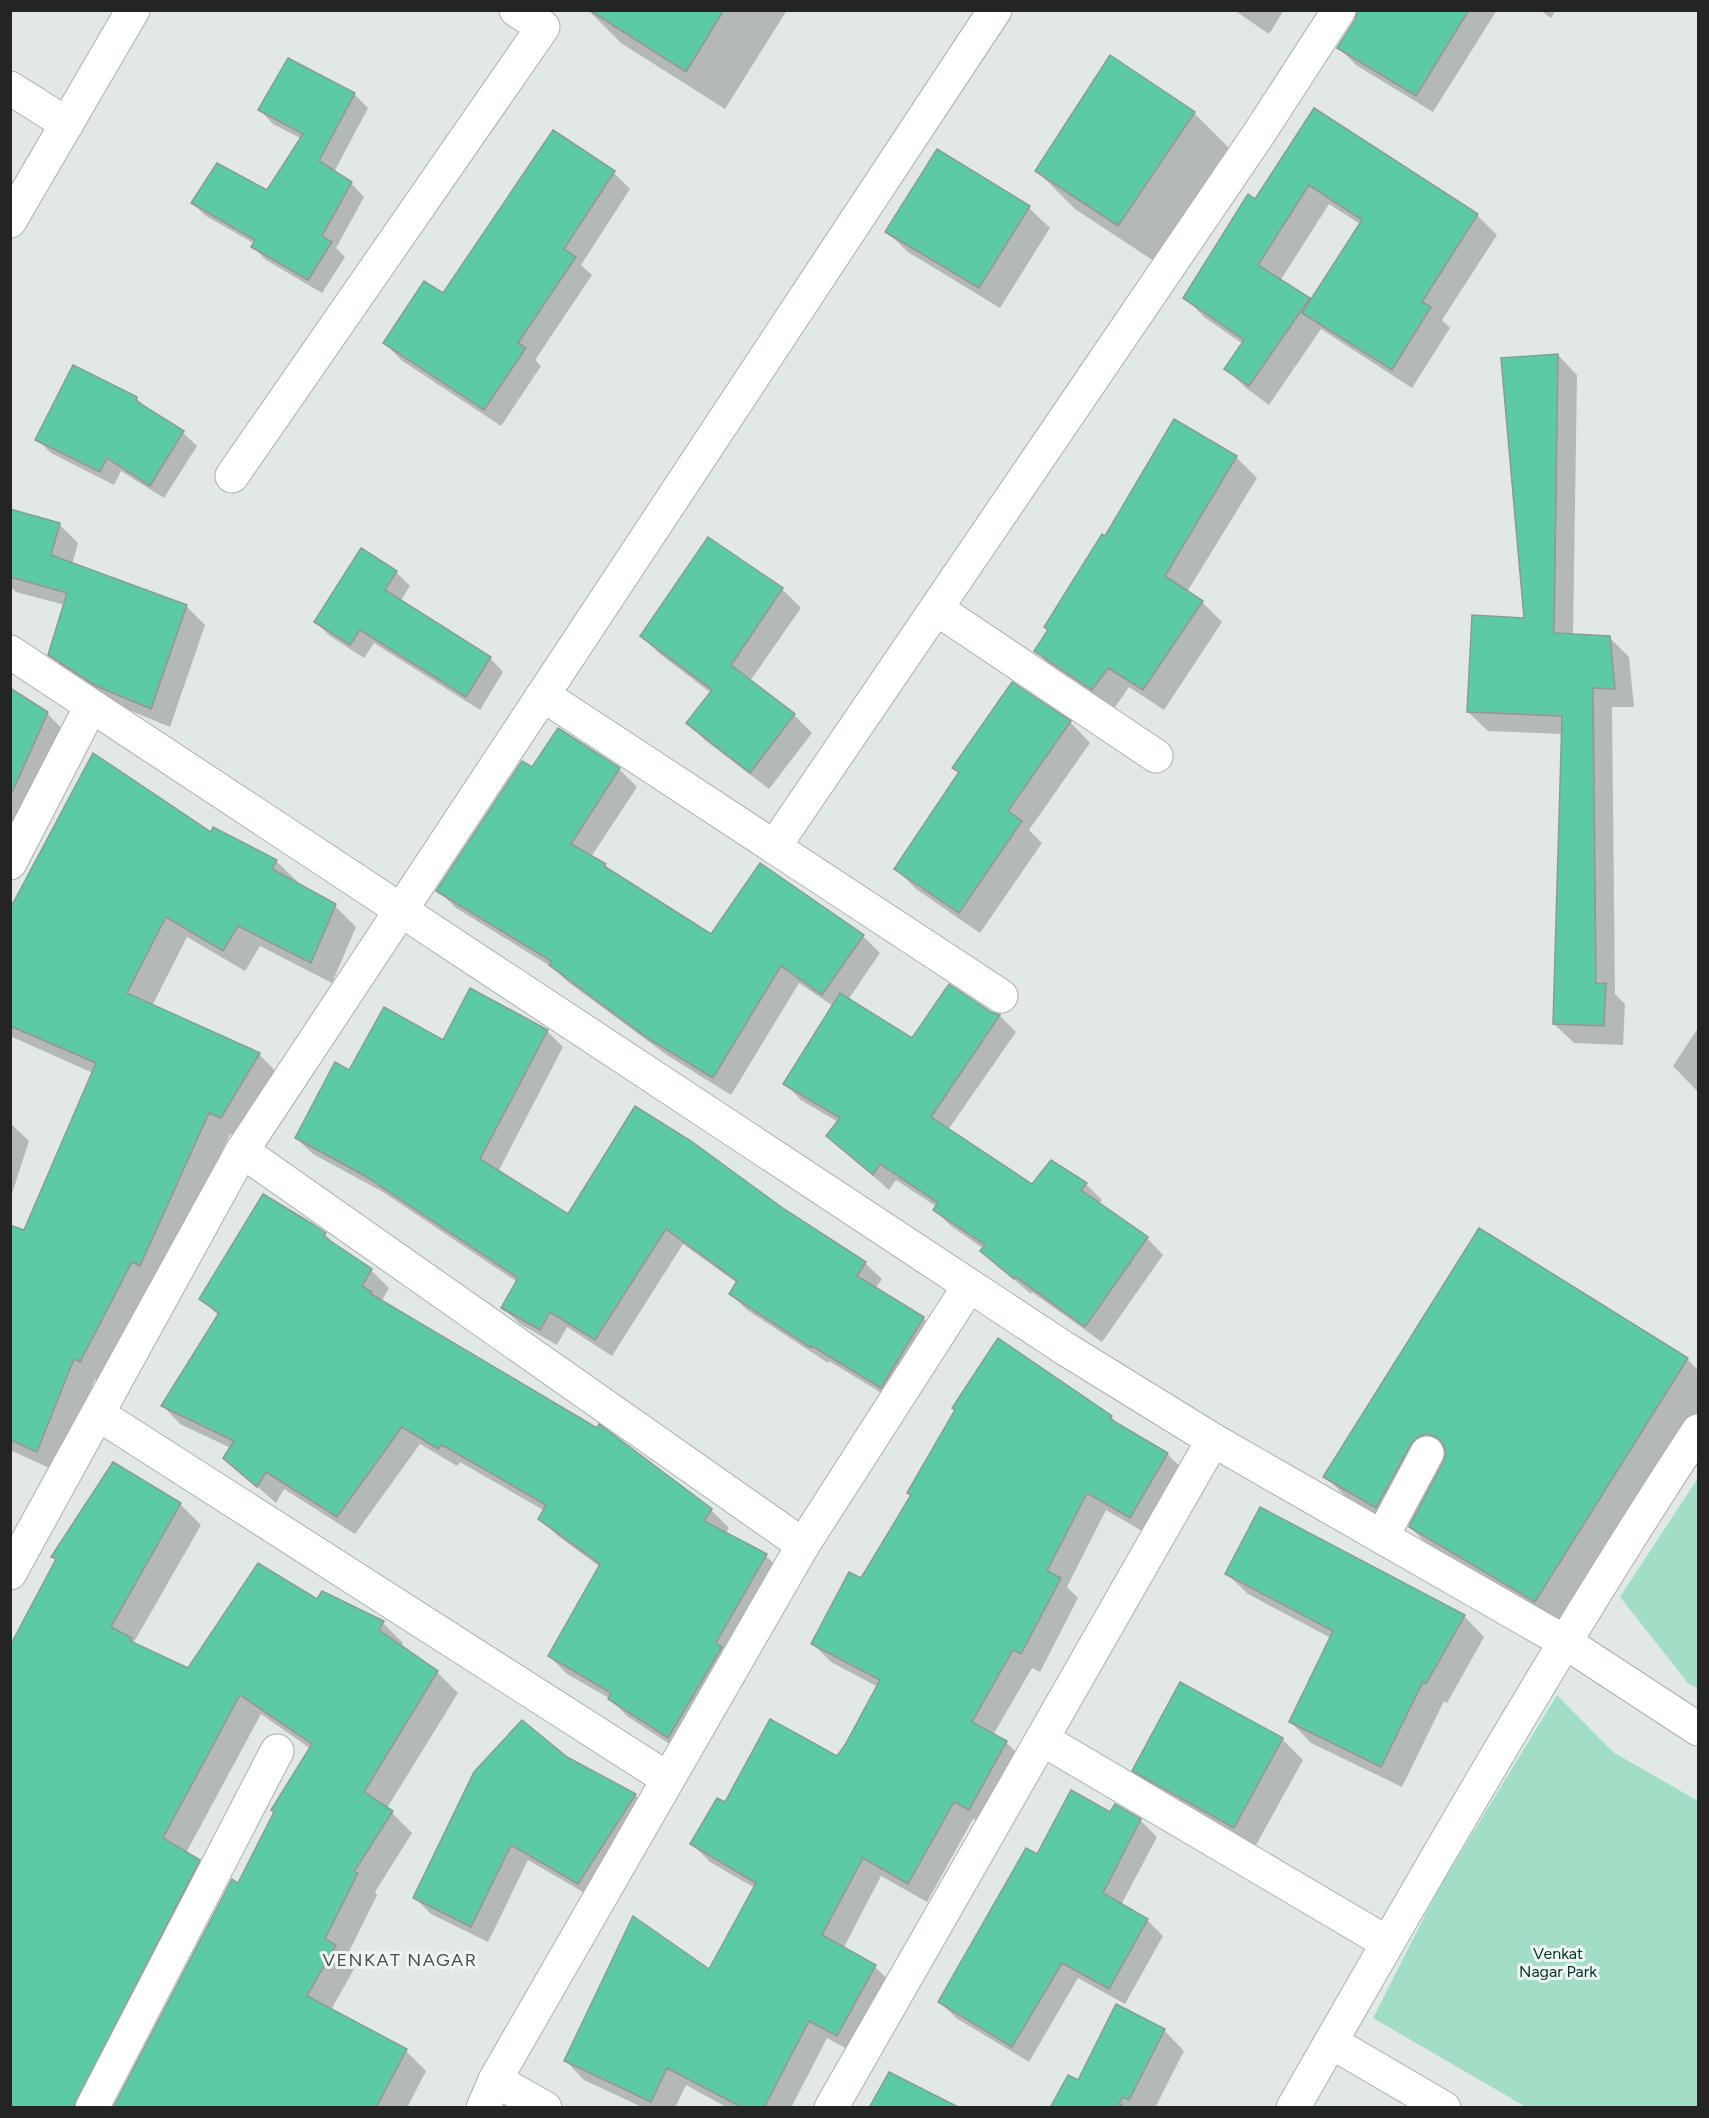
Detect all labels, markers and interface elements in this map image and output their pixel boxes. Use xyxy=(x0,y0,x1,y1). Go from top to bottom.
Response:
park label: Venkat Nagar Park xyxy=(1519,1944,1597,1981)
district label: VENKAT NAGAR xyxy=(322,1949,478,1971)

